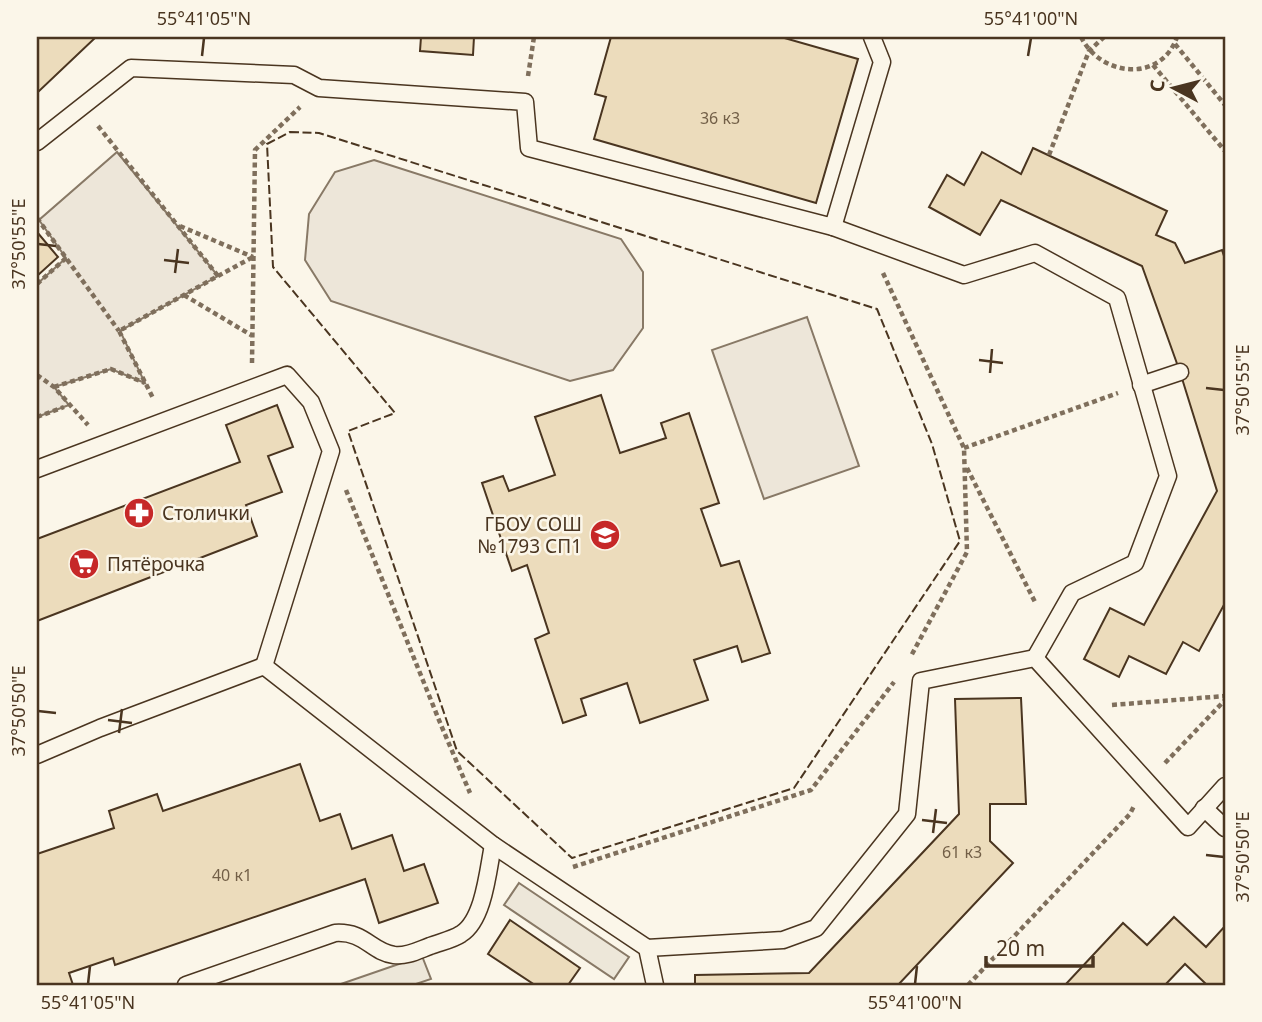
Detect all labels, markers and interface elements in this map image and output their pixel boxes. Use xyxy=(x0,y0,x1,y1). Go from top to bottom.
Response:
text: 55°41'05"N xyxy=(157,6,251,30)
text: 55°41'00"N xyxy=(984,6,1078,30)
north arrow xyxy=(1140,52,1210,122)
text: С xyxy=(1143,78,1171,94)
house number: 36 к3 xyxy=(700,107,740,129)
text: 37°50'55"E xyxy=(6,199,30,289)
text: 37°50'55"E xyxy=(1230,345,1254,435)
pharmacy icon: Столички xyxy=(122,496,156,530)
place label: Столички xyxy=(162,500,250,526)
place label: ГБОУ СОШ №1793 СП1 xyxy=(477,511,582,559)
school or university icon: ГБОУ СОШ №1793 СП1 xyxy=(588,518,622,552)
supermarket icon: Пятёрочка xyxy=(67,547,101,581)
place label: Пятёрочка xyxy=(107,551,205,577)
text: 37°50'50"E xyxy=(6,666,30,756)
text: 37°50'50"E xyxy=(1230,812,1254,902)
house number: 61 к3 xyxy=(942,841,982,863)
house number: 40 к1 xyxy=(212,864,252,886)
scale bar xyxy=(986,924,1092,968)
text: 20 m xyxy=(996,934,1045,962)
text: 55°41'05"N xyxy=(41,990,135,1014)
text: 55°41'00"N xyxy=(868,990,962,1014)

